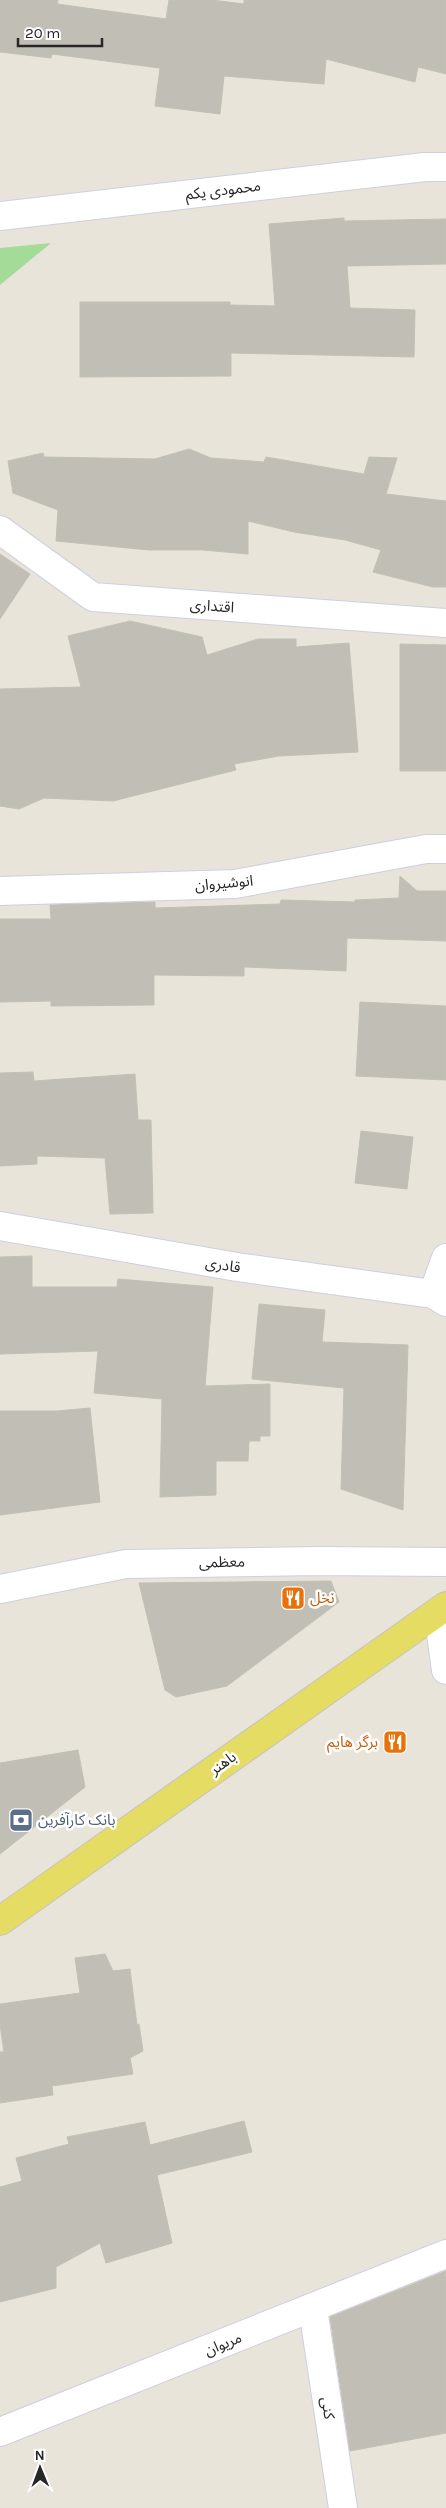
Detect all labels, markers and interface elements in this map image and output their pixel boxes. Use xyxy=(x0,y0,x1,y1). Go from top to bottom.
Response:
scale bar xyxy=(18,15,101,47)
text: 20 m xyxy=(25,24,60,42)
street label: محمودی یکم xyxy=(184,176,262,206)
street label: اقتداری xyxy=(189,595,235,617)
street label: انوشیروان xyxy=(194,871,254,895)
street label: قادری xyxy=(204,1253,242,1277)
street label: معظمی xyxy=(199,1553,245,1571)
restaurant icon: نخل xyxy=(280,1585,306,1611)
place label: نخل xyxy=(310,1589,335,1607)
restaurant icon: برگر هایم xyxy=(382,1729,408,1755)
place label: برگر هایم xyxy=(327,1733,378,1753)
street label: باهنر xyxy=(206,1748,240,1779)
bank icon: بانک کارآفرین xyxy=(8,1807,34,1833)
place label: بانک کارآفرین xyxy=(38,1811,115,1829)
street label: مریوان xyxy=(202,2328,244,2360)
street label: کنی xyxy=(317,2396,339,2421)
north arrow xyxy=(15,2443,65,2493)
text: N xyxy=(35,2447,45,2464)

